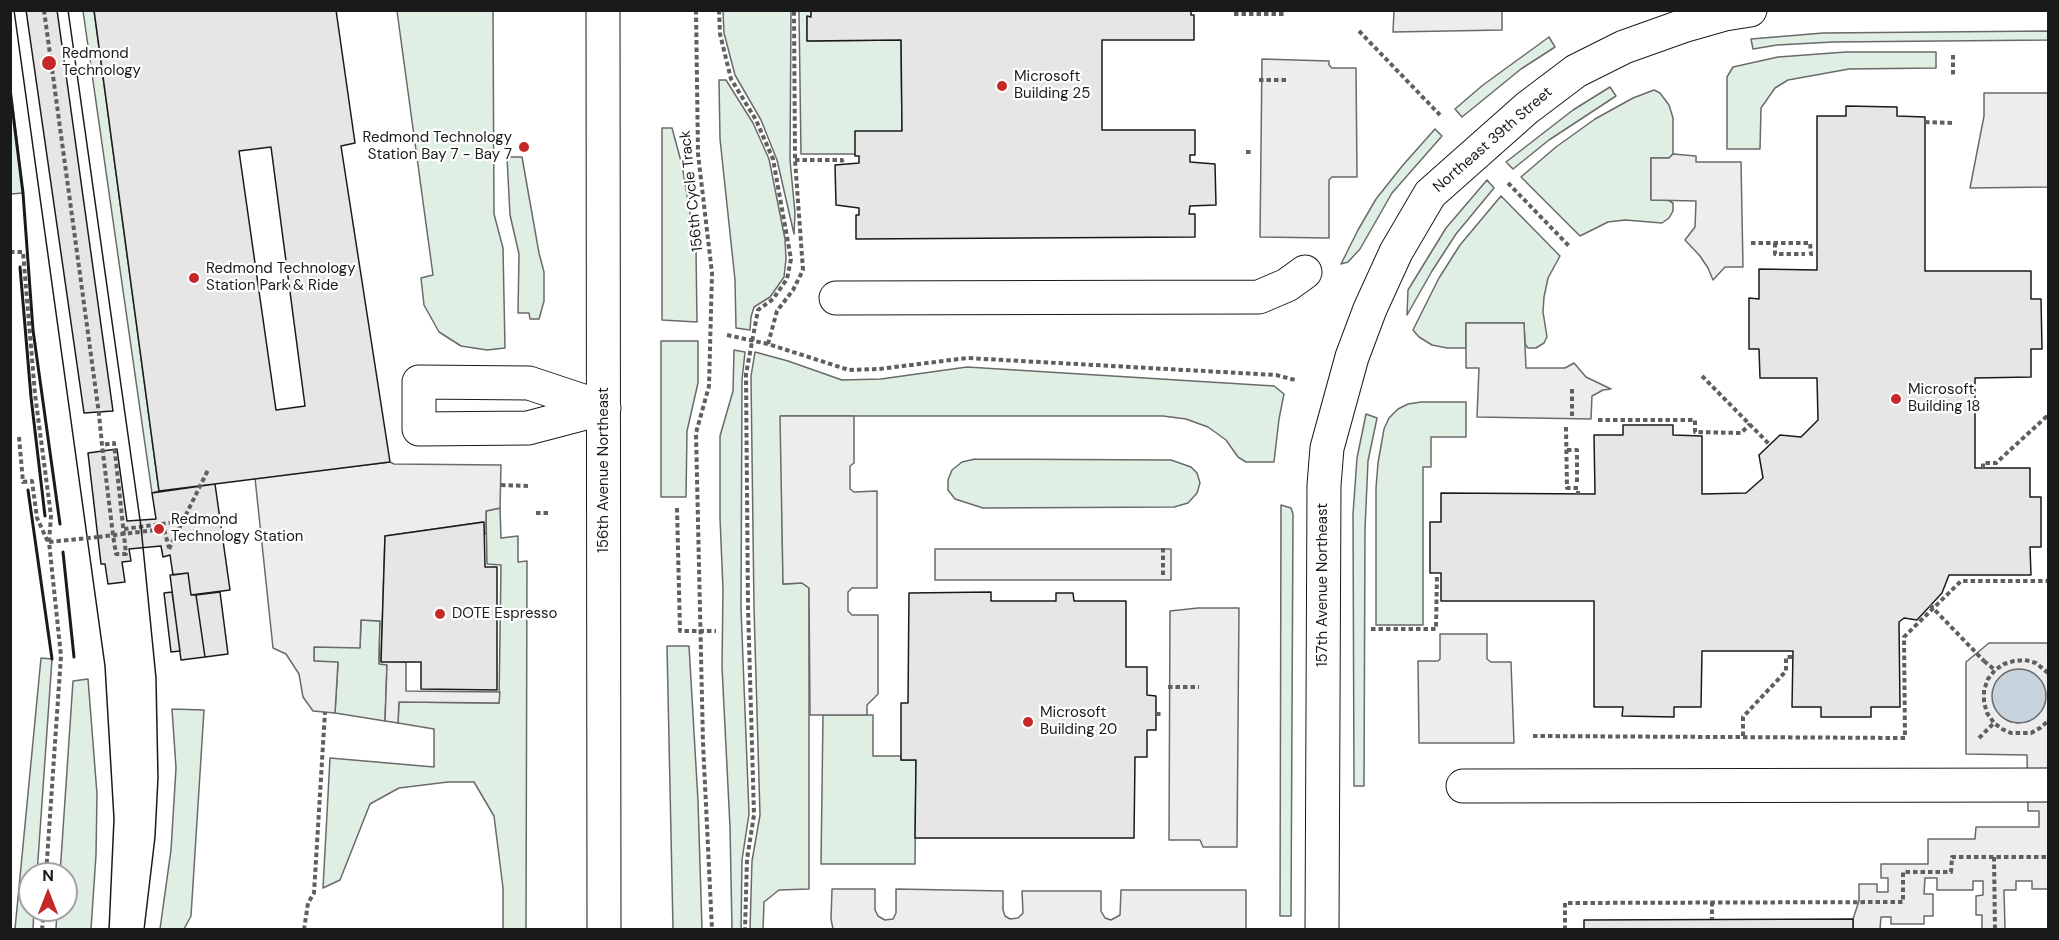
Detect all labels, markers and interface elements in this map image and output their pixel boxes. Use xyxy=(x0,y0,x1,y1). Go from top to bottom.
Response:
place label: Redmond Technology xyxy=(62,45,141,80)
marker: Redmond Technology xyxy=(40,54,58,72)
place label: Microsoft Building 25 xyxy=(1014,68,1090,103)
marker: Microsoft Building 25 xyxy=(995,79,1009,93)
street label: Northeast 39th Street xyxy=(1430,83,1556,197)
place label: Redmond Technology Station Bay 7 - Bay 7 xyxy=(362,129,512,164)
street label: 156th Cycle Track xyxy=(677,129,707,253)
marker: Redmond Technology Station Bay 7 - Bay 7 xyxy=(517,140,531,154)
place label: Redmond Technology Station Park & Ride xyxy=(206,260,356,295)
marker: Redmond Technology Station Park & Ride xyxy=(187,271,201,285)
place label: Microsoft Building 18 xyxy=(1908,381,1980,416)
street label: 156th Avenue Northeast xyxy=(595,387,613,553)
marker: Microsoft Building 18 xyxy=(1889,392,1903,406)
street label: 157th Avenue Northeast xyxy=(1314,503,1332,667)
place label: Redmond Technology Station xyxy=(171,511,303,546)
marker: Redmond Technology Station xyxy=(152,522,166,536)
place label: DOTE Espresso xyxy=(452,605,557,623)
marker: DOTE Espresso xyxy=(433,607,447,621)
place label: Microsoft Building 20 xyxy=(1040,704,1117,739)
marker: Microsoft Building 20 xyxy=(1021,715,1035,729)
north arrow xyxy=(18,862,78,922)
text: N xyxy=(42,865,54,886)

